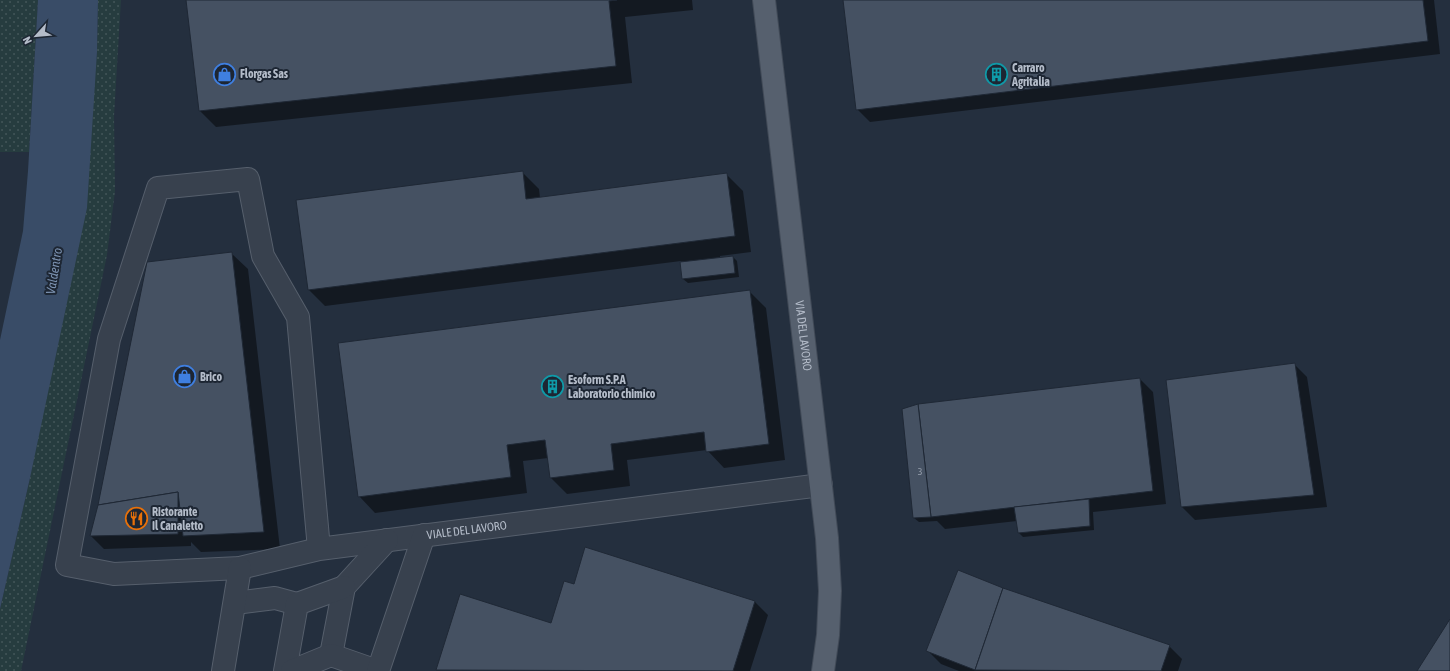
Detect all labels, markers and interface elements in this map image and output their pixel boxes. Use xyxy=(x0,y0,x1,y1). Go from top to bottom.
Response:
north arrow xyxy=(16,16,56,56)
text: N xyxy=(20,35,34,46)
shop icon: Florgas Sas xyxy=(211,61,237,87)
place label: Carraro Agritalia xyxy=(1011,61,1050,89)
building icon: Carraro Agritalia xyxy=(984,62,1010,88)
place label: Florgas Sas xyxy=(240,67,289,81)
water label: Valdentro xyxy=(43,247,65,295)
street label: VIA DEL LAVORO xyxy=(792,300,814,372)
shop icon: Brico xyxy=(172,364,198,390)
place label: Brico xyxy=(200,370,222,384)
place label: Esoform S.P.A Laboratorio chimico xyxy=(568,373,656,401)
building icon: Esoform S.P.A Laboratorio chimico xyxy=(540,374,566,400)
house number: 3 xyxy=(918,466,923,477)
place label: Ristorante Il Canaletto xyxy=(152,505,204,533)
restaurant icon: Ristorante Il Canaletto xyxy=(123,506,149,532)
street label: VIALE DEL LAVORO xyxy=(426,518,508,542)

